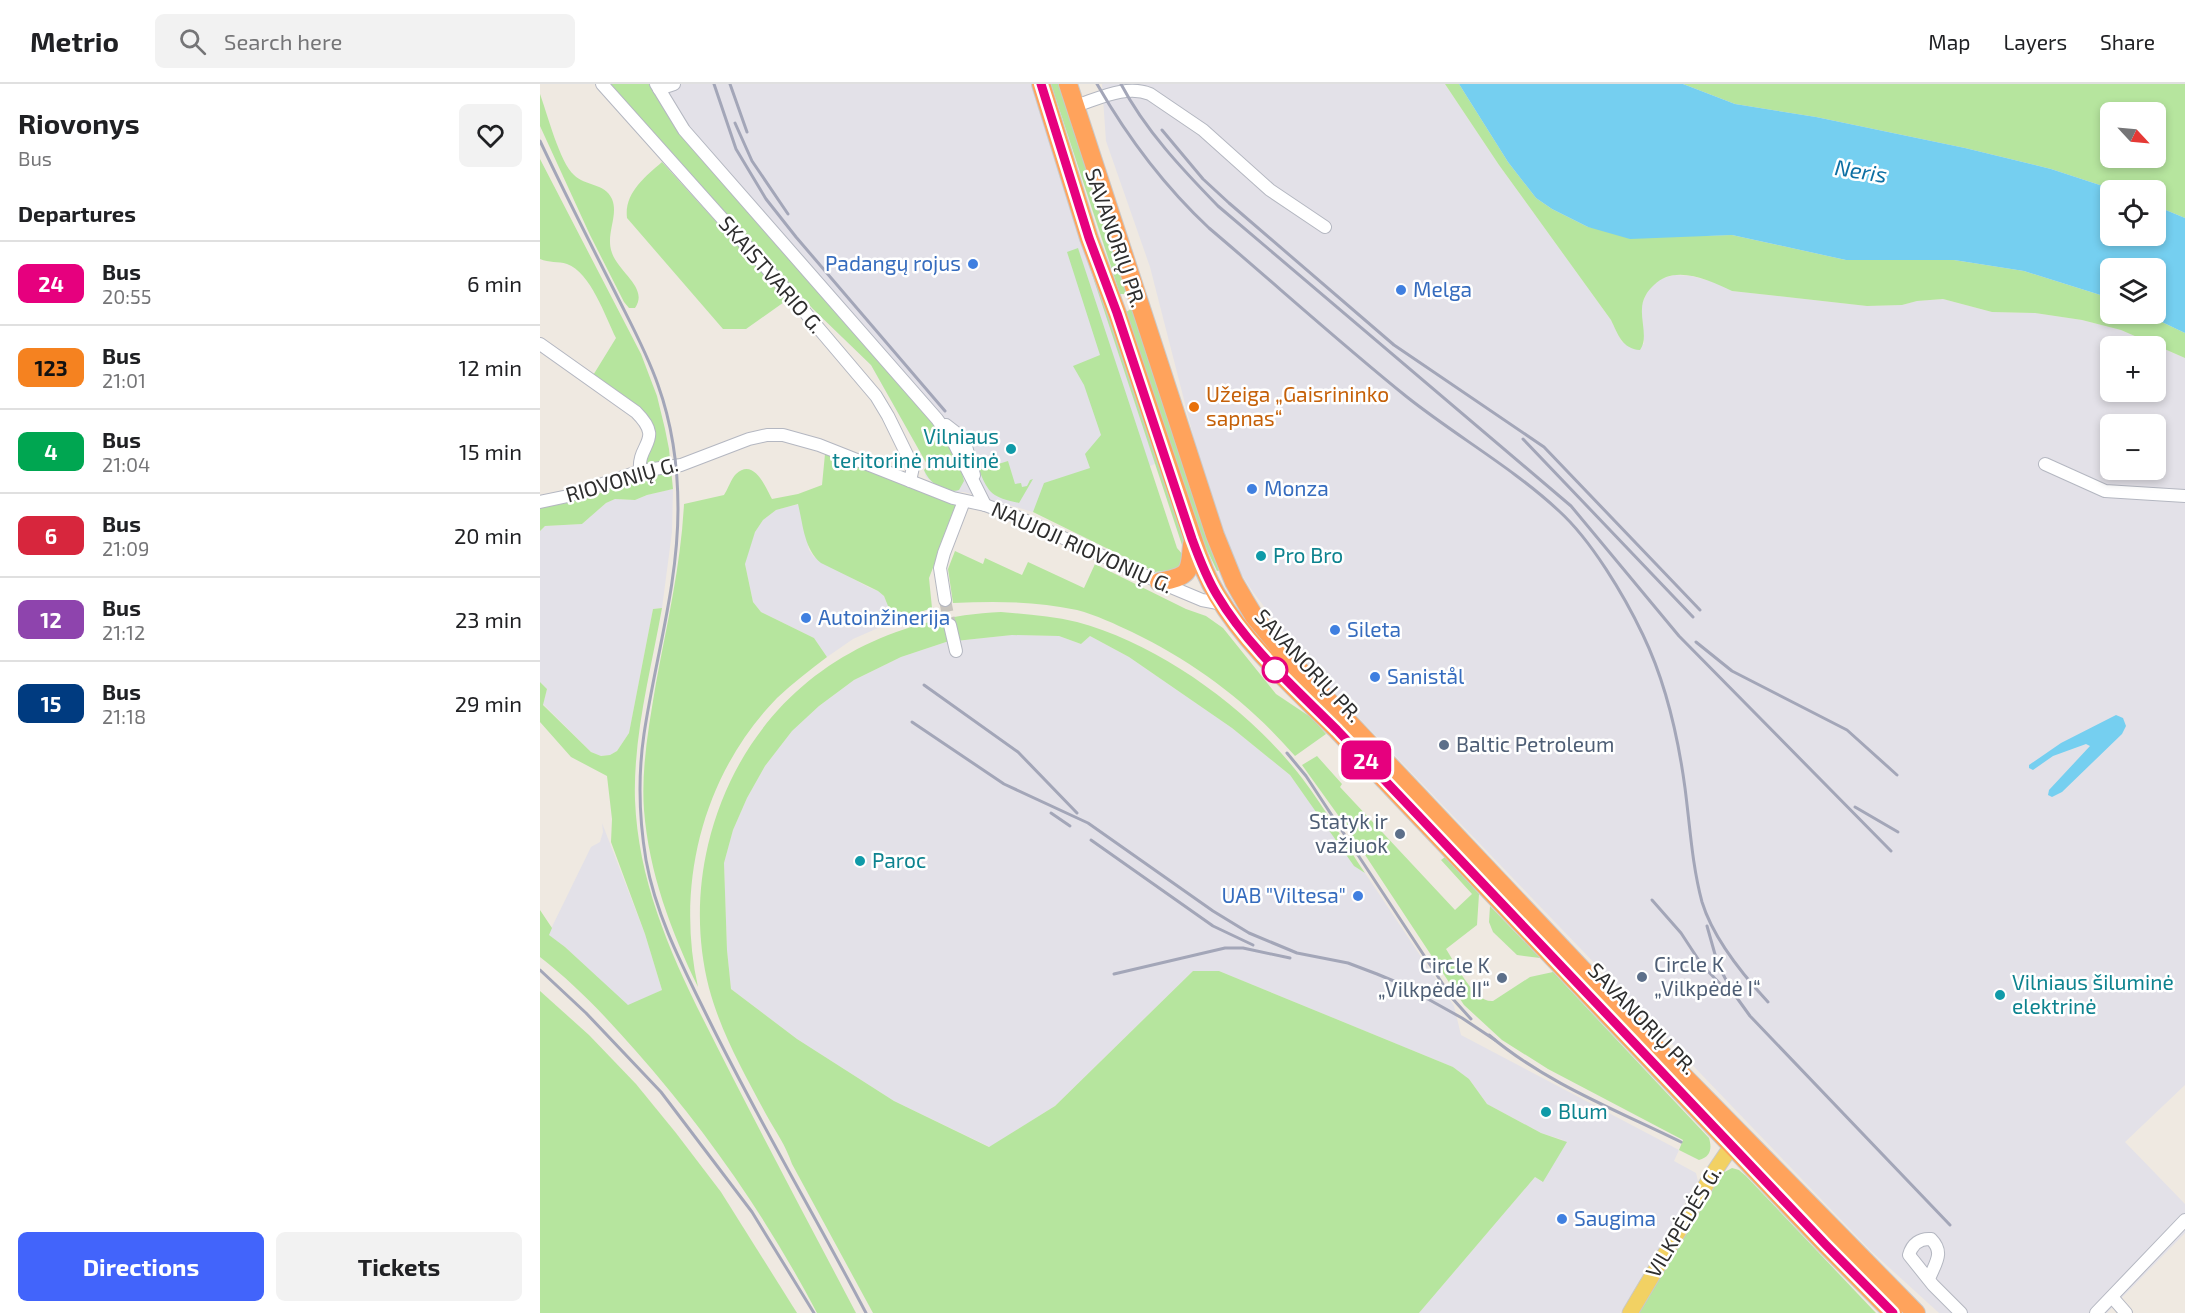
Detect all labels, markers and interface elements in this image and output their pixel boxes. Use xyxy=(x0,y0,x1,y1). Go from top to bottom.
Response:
search box xyxy=(155,14,575,68)
text: Metrio xyxy=(30,24,119,58)
icon: search xyxy=(176,25,209,58)
text: Search here xyxy=(224,28,342,54)
text: Map xyxy=(1928,29,1970,54)
text: Layers xyxy=(2003,29,2067,54)
text: Share xyxy=(2100,29,2155,54)
north arrow xyxy=(2100,102,2166,168)
map controls xyxy=(2100,102,2166,480)
button: heart xyxy=(459,104,522,167)
text: Riovonys xyxy=(18,106,140,140)
text: Bus xyxy=(18,146,52,170)
water label: Neris xyxy=(1833,153,1889,187)
street label: SAVANORIŲ PR. xyxy=(1081,165,1152,310)
button: locate xyxy=(2100,180,2166,246)
text: Departures xyxy=(18,200,136,226)
street label: SKAISTVARIO G. xyxy=(714,210,830,338)
place label: Padangų rojus xyxy=(825,250,961,276)
marker: Padangų rojus xyxy=(966,257,980,271)
text: Bus xyxy=(102,258,141,284)
button: layers xyxy=(2100,258,2166,324)
text: 6 min xyxy=(467,270,522,296)
text: 24 xyxy=(38,271,64,296)
place label: Melga xyxy=(1413,276,1472,301)
marker: Melga xyxy=(1394,283,1408,297)
text: 20:55 xyxy=(102,284,151,308)
button: + xyxy=(2100,336,2166,402)
text: Bus xyxy=(102,342,141,368)
text: 12 min xyxy=(458,354,522,380)
text: 123 xyxy=(34,355,68,380)
text: 21:01 xyxy=(102,368,146,392)
place label: Užeiga „Gaisrininko sapnas“ xyxy=(1206,381,1389,430)
marker: Užeiga „Gaisrininko sapnas“ xyxy=(1187,400,1201,414)
button: − xyxy=(2100,414,2166,480)
place label: Vilniaus teritorinė muitinė xyxy=(832,423,999,472)
text: Bus xyxy=(102,426,141,452)
text: 15 min xyxy=(459,438,522,464)
text: 4 xyxy=(44,439,58,464)
marker: Vilniaus teritorinė muitinė xyxy=(1004,442,1018,456)
street label: RIOVONIŲ G. xyxy=(562,451,681,507)
text: 21:04 xyxy=(102,452,150,476)
place label: Monza xyxy=(1264,475,1329,500)
marker: Monza xyxy=(1245,482,1259,496)
street label: NAUJOJI RIOVONIŲ G. xyxy=(988,495,1177,598)
text: Bus xyxy=(102,510,141,536)
text: 20 min xyxy=(454,522,522,548)
text: 6 xyxy=(45,523,57,548)
text: 21:09 xyxy=(102,536,149,560)
place label: Pro Bro xyxy=(1273,542,1343,567)
marker: Pro Bro xyxy=(1254,549,1268,563)
text: Bus xyxy=(102,594,141,620)
street label: SAVANORIŲ PR. xyxy=(1250,603,1368,727)
place label: Autoinžinerija xyxy=(818,604,950,630)
text: 23 min xyxy=(455,606,522,632)
text: 12 xyxy=(40,607,62,632)
marker: Autoinžinerija xyxy=(799,611,813,625)
place label: Sileta xyxy=(1347,616,1401,641)
text: 21:12 xyxy=(102,620,145,644)
marker: Sileta xyxy=(1328,623,1342,637)
unlabelled marker xyxy=(1262,657,1288,683)
place label: Sanistål xyxy=(1387,663,1465,688)
marker: Sanistål xyxy=(1368,670,1382,684)
text: Bus xyxy=(102,678,141,704)
text: 29 min xyxy=(455,690,522,716)
text: 15 xyxy=(41,691,61,716)
text: 21:18 xyxy=(102,704,146,728)
place label: Baltic Petroleum xyxy=(1456,731,1614,756)
marker: Baltic Petroleum xyxy=(1437,738,1451,752)
line badge: 24 xyxy=(1339,740,1393,780)
text: 24 xyxy=(1353,748,1379,773)
place label: Statyk ir važiuok xyxy=(1309,808,1389,857)
marker: Statyk ir važiuok xyxy=(1393,827,1407,841)
place label: Paroc xyxy=(872,847,926,872)
marker: Paroc xyxy=(853,854,867,868)
place label: UAB "Viltesa" xyxy=(1221,882,1346,907)
marker: UAB "Viltesa" xyxy=(1351,889,1365,903)
place label: Circle K „Vilkpėdė I“ xyxy=(1654,951,1761,1000)
place label: Circle K „Vilkpėdė II“ xyxy=(1378,952,1491,1001)
street label: SAVANORIŲ PR. xyxy=(1584,957,1703,1079)
place label: Vilniaus šiluminė elektrinė xyxy=(2012,969,2174,1018)
marker: Circle K „Vilkpėdė I“ xyxy=(1635,970,1649,984)
marker: Circle K „Vilkpėdė II“ xyxy=(1495,971,1509,985)
marker: Vilniaus šiluminė elektrinė xyxy=(1993,988,2007,1002)
place label: Blum xyxy=(1558,1098,1608,1123)
marker: Blum xyxy=(1539,1105,1553,1119)
street label: VILKPĖDĖS G. xyxy=(1640,1161,1726,1282)
place label: Saugima xyxy=(1574,1205,1656,1230)
marker: Saugima xyxy=(1555,1212,1569,1226)
button: Directions xyxy=(18,1232,264,1301)
button: Tickets xyxy=(276,1232,522,1301)

